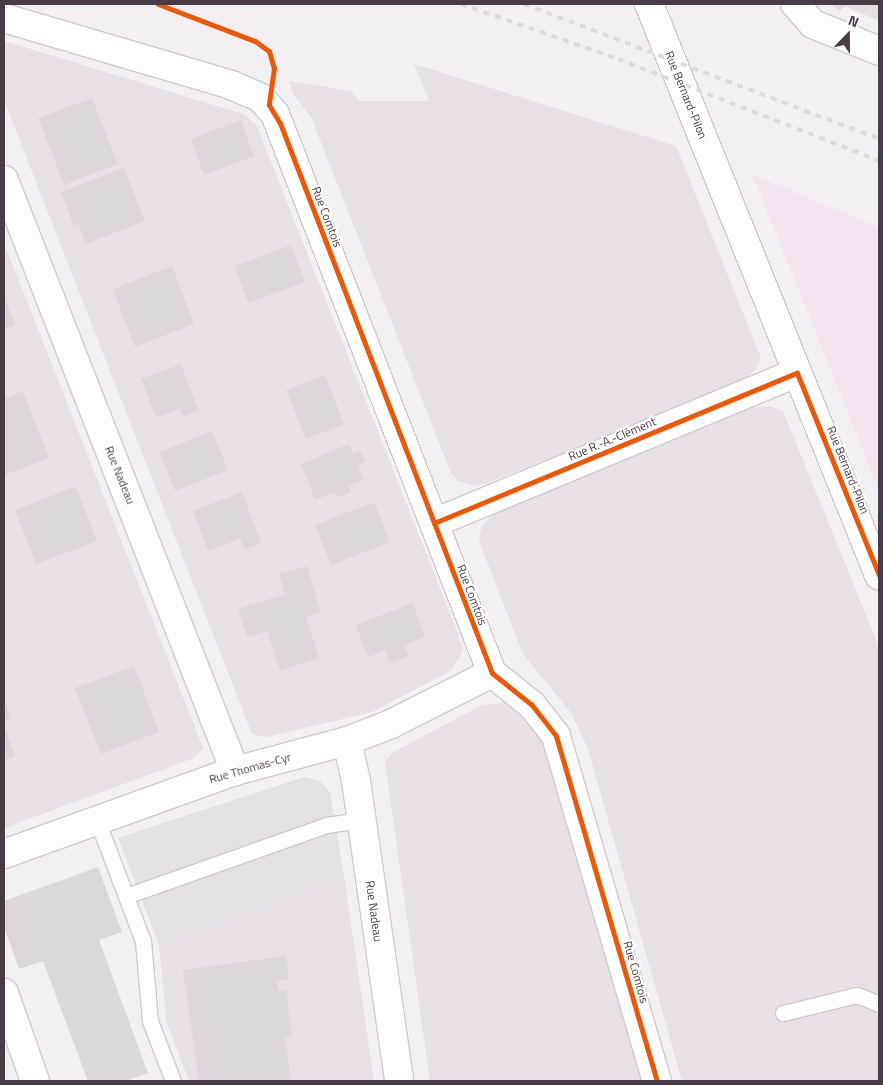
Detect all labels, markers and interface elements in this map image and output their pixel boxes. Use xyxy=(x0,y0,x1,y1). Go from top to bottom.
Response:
text: N xyxy=(845,9,862,32)
north arrow xyxy=(823,10,873,60)
street label: Rue Bernard-Pilon xyxy=(662,49,710,141)
street label: Rue Comtois xyxy=(309,185,345,249)
street label: Rue R.-A.-Clément xyxy=(566,414,658,464)
street label: Rue Bernard-Pilon xyxy=(824,424,872,516)
street label: Rue Nadeau xyxy=(102,444,138,506)
street label: Rue Comtois xyxy=(454,563,490,627)
street label: Rue Thomas-Cyr xyxy=(207,749,293,787)
street label: Rue Nadeau xyxy=(363,880,385,942)
street label: Rue Comtois xyxy=(620,939,652,1005)

